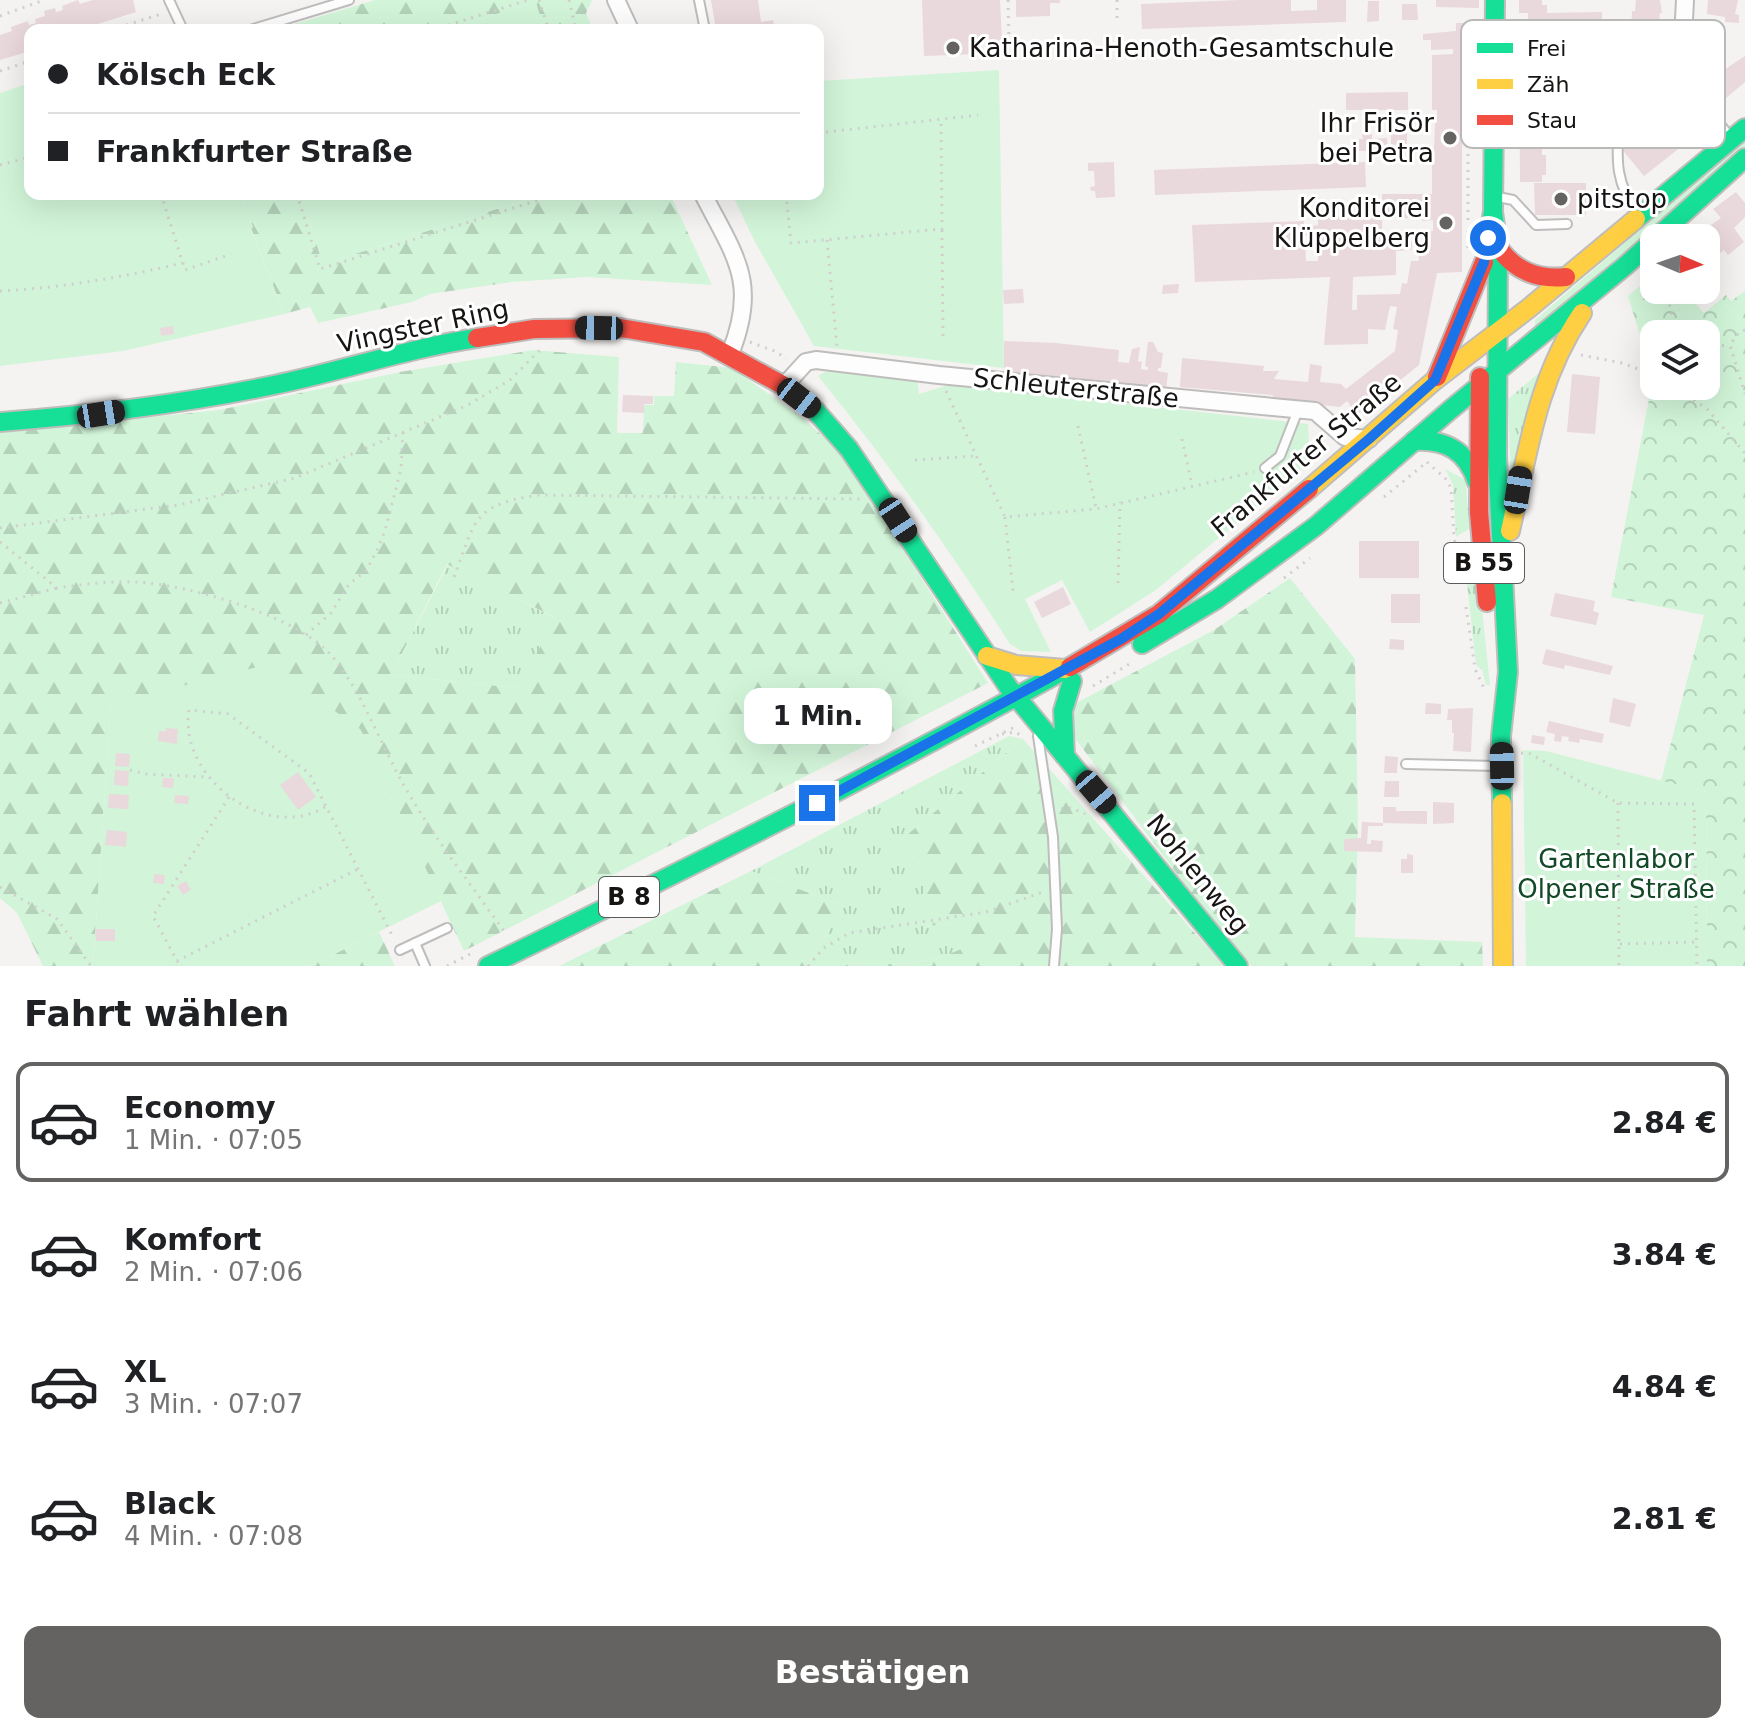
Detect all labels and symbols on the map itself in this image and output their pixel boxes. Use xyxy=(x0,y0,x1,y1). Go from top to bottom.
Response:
legend xyxy=(1461,20,1725,148)
place label: Katharina-Henoth-Gesamtschule xyxy=(969,33,1394,63)
text: Frei xyxy=(1527,36,1566,61)
marker: Katharina-Henoth-Gesamtschule xyxy=(944,39,962,57)
text: Zäh xyxy=(1527,72,1570,97)
place label: Ihr Frisör bei Petra xyxy=(1318,108,1434,168)
text: Stau xyxy=(1527,108,1577,133)
marker: Ihr Frisör bei Petra xyxy=(1441,129,1459,147)
place label: pitstop xyxy=(1577,184,1667,214)
marker: pitstop xyxy=(1552,190,1570,208)
place label: Konditorei Klüppelberg xyxy=(1274,193,1430,253)
marker: Konditorei Klüppelberg xyxy=(1437,214,1455,232)
route start xyxy=(1470,220,1506,256)
north arrow xyxy=(1640,224,1720,304)
street label: Vingster Ring xyxy=(335,293,511,359)
car xyxy=(575,316,623,340)
street label: Schleuterstraße xyxy=(972,362,1180,414)
street label: Frankfurter Straße xyxy=(1205,367,1407,543)
car xyxy=(773,374,825,422)
car xyxy=(75,398,127,430)
car xyxy=(1502,464,1534,516)
car xyxy=(875,493,921,547)
road number: B 55 xyxy=(1444,543,1524,583)
callout: 1 Min. xyxy=(743,687,891,743)
car xyxy=(1490,742,1514,790)
car xyxy=(1071,766,1121,818)
route end xyxy=(799,785,835,821)
street label: Nohlenweg xyxy=(1141,808,1255,940)
park label: Gartenlabor Olpener Straße xyxy=(1517,844,1715,904)
road number: B 8 xyxy=(599,877,659,917)

